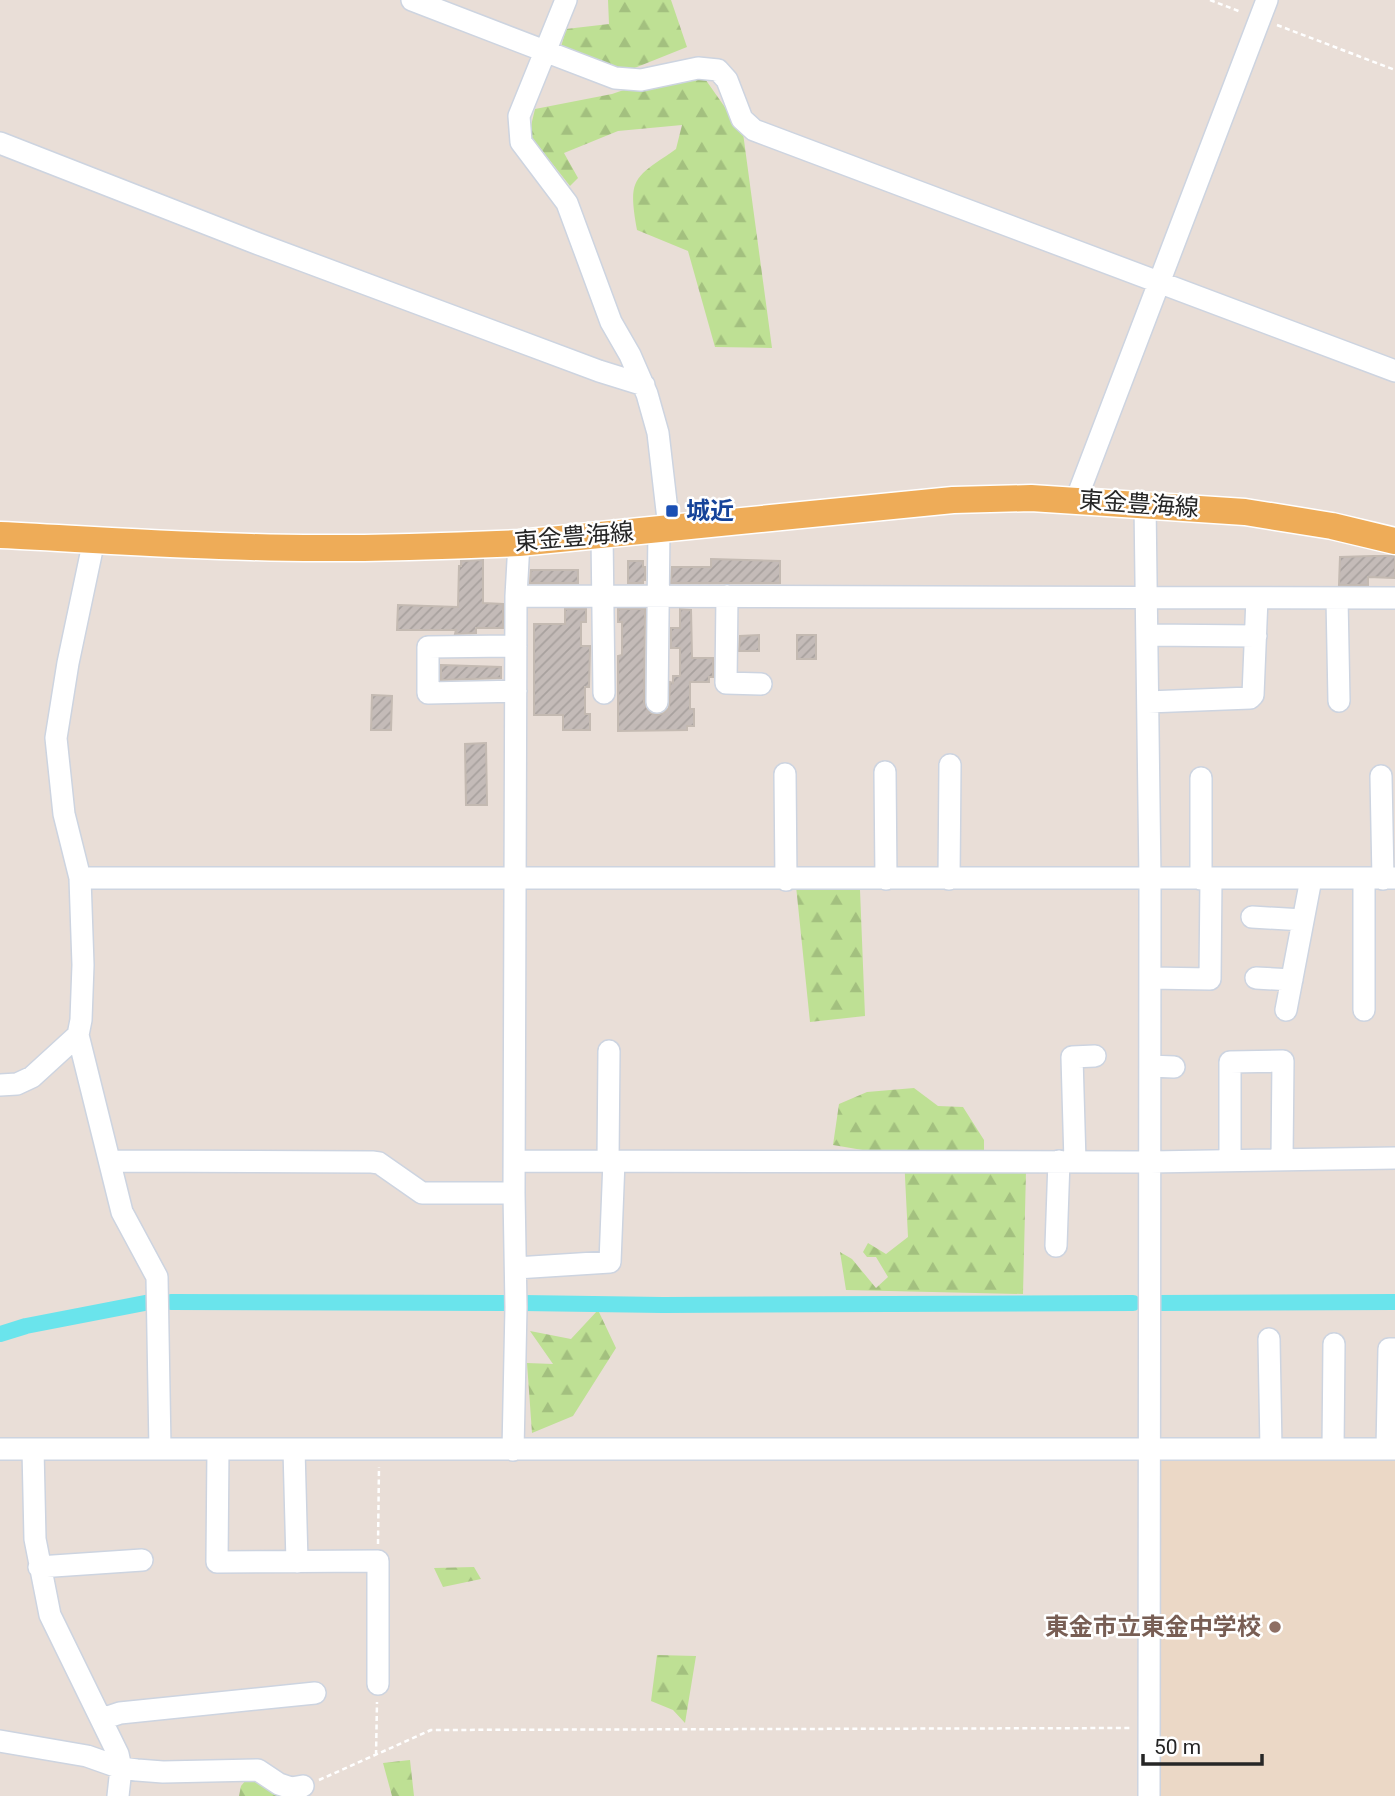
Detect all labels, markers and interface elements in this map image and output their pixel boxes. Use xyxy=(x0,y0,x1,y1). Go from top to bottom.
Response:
street label: 東金豊海線 xyxy=(1078,486,1200,522)
place label: 城近 xyxy=(686,497,734,525)
marker: 城近 xyxy=(664,503,680,519)
street label: 東金豊海線 xyxy=(513,518,635,556)
place label: 東金市立東金中学校 xyxy=(1045,1613,1261,1641)
marker: 東金市立東金中学校 xyxy=(1267,1619,1283,1635)
scale bar xyxy=(1143,1722,1262,1766)
text: 50 m xyxy=(1154,1735,1201,1759)

